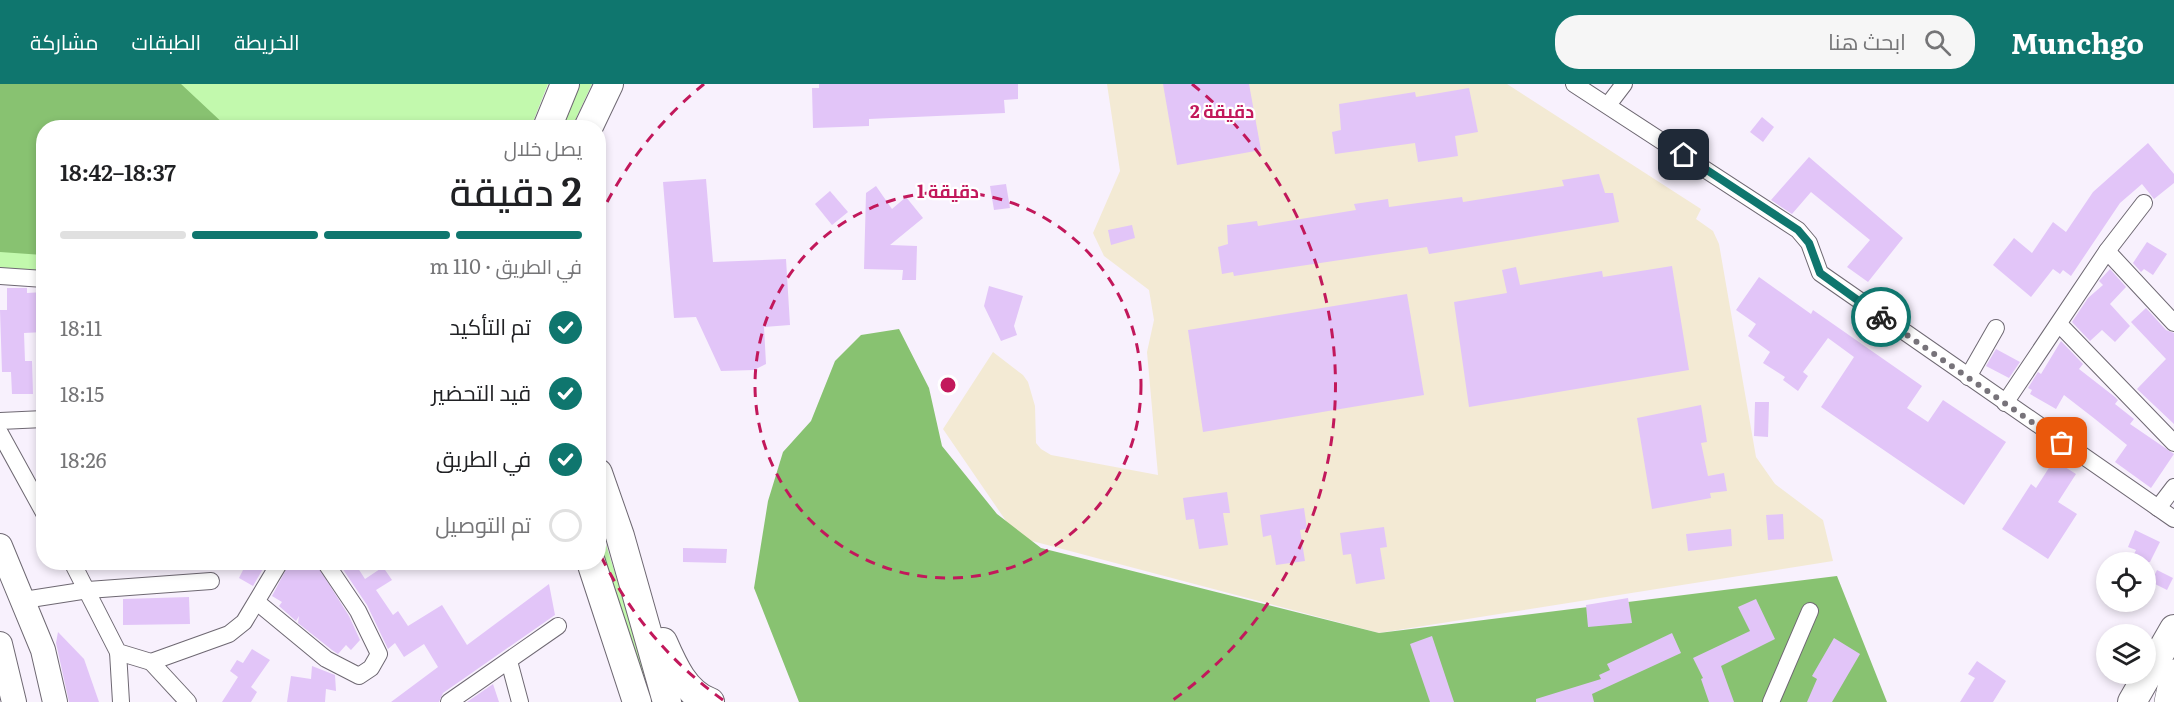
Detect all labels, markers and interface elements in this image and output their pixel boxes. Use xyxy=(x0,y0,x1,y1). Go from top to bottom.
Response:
search box xyxy=(1555,15,1975,69)
text: Munchgo xyxy=(2011,21,2144,63)
text: ابحث هنا xyxy=(1828,24,1906,57)
text: مشاركة xyxy=(30,25,99,56)
text: الطبقات xyxy=(132,25,201,56)
text: الخريطة xyxy=(234,25,300,56)
icon: search xyxy=(1921,26,1954,59)
text: 2 دقيقة xyxy=(1190,97,1254,124)
pin xyxy=(1658,129,1709,180)
text: يصل خلال xyxy=(504,132,582,162)
icon: home xyxy=(1667,138,1700,171)
text: 18:37–18:42 xyxy=(60,155,176,188)
text: 2 دقيقة xyxy=(450,160,582,218)
text: 1 دقيقة xyxy=(917,177,979,204)
text: في الطريق · 110 m xyxy=(430,250,582,280)
courier xyxy=(1851,287,1911,347)
icon: bike xyxy=(1865,301,1898,334)
text: تم التأكيد xyxy=(449,309,531,342)
icon: check xyxy=(549,311,582,344)
text: 18:11 xyxy=(60,312,102,342)
text: قيد التحضير xyxy=(431,375,531,408)
centre of rings xyxy=(938,375,958,395)
icon: check xyxy=(549,377,582,410)
text: 18:15 xyxy=(60,378,104,408)
pin xyxy=(2036,417,2087,468)
icon: bag xyxy=(2045,426,2078,459)
text: في الطريق xyxy=(436,441,531,474)
icon: check xyxy=(549,443,582,476)
text: 18:26 xyxy=(60,444,107,474)
text: تم التوصيل xyxy=(435,507,531,540)
map controls xyxy=(2096,552,2156,684)
button: locate xyxy=(2096,552,2156,612)
button: layers xyxy=(2096,624,2156,684)

